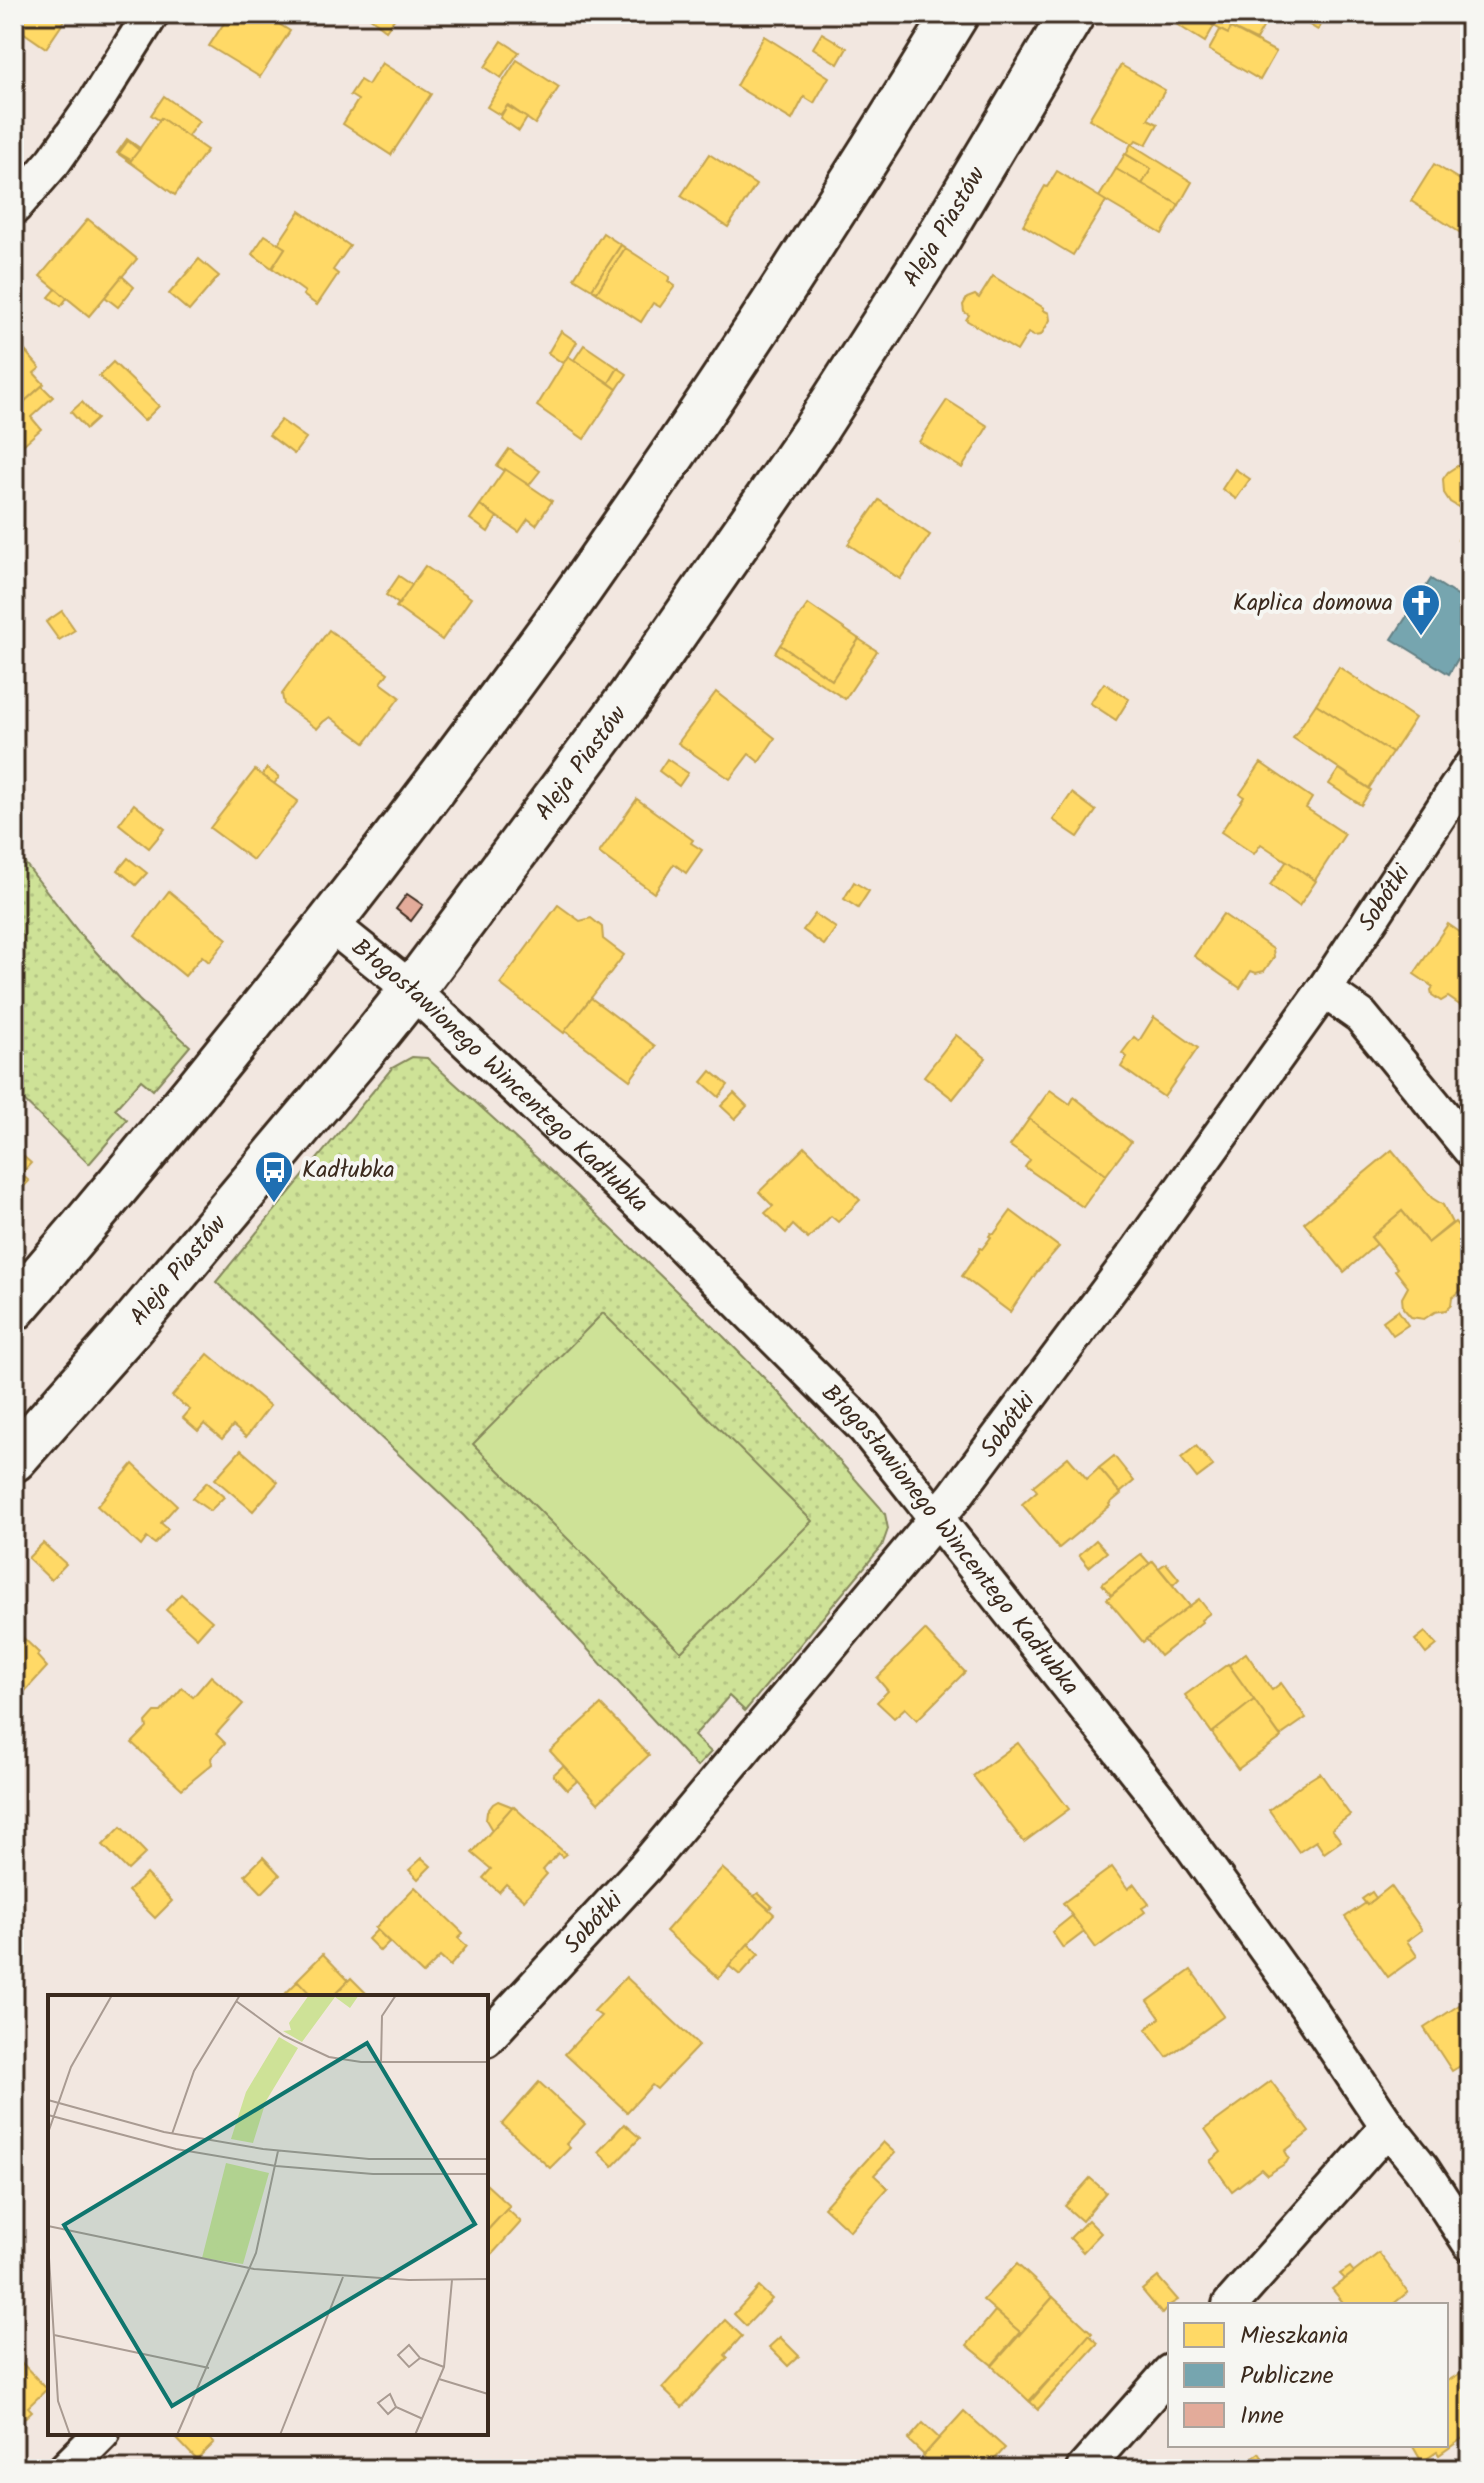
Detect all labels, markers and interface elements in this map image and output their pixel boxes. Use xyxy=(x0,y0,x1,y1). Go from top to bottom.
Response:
street label: Aleja Piastów xyxy=(893,159,997,295)
church icon: Kaplica domowa xyxy=(1400,582,1442,637)
place label: Kaplica domowa xyxy=(1233,584,1393,623)
street label: Aleja Piastów xyxy=(525,697,638,829)
street label: Sobótki xyxy=(1348,856,1422,939)
street label: Błogosławionego Wincentego Kadłubka xyxy=(344,934,654,1218)
bus stop icon: Kadłubka xyxy=(253,1149,295,1204)
place label: Kadłubka xyxy=(302,1156,395,1184)
street label: Aleja Piastów xyxy=(120,1206,237,1335)
street label: Błogosławionego Wincentego Kadłubka xyxy=(812,1375,1089,1704)
street label: Sobótki xyxy=(970,1383,1046,1466)
street label: Sobótki xyxy=(554,1882,633,1963)
inset map xyxy=(48,1995,488,2435)
legend xyxy=(1168,2303,1448,2447)
text: Mieszkania xyxy=(1240,2317,1349,2356)
text: Publiczne xyxy=(1240,2357,1334,2396)
text: Inne xyxy=(1240,2397,1284,2436)

